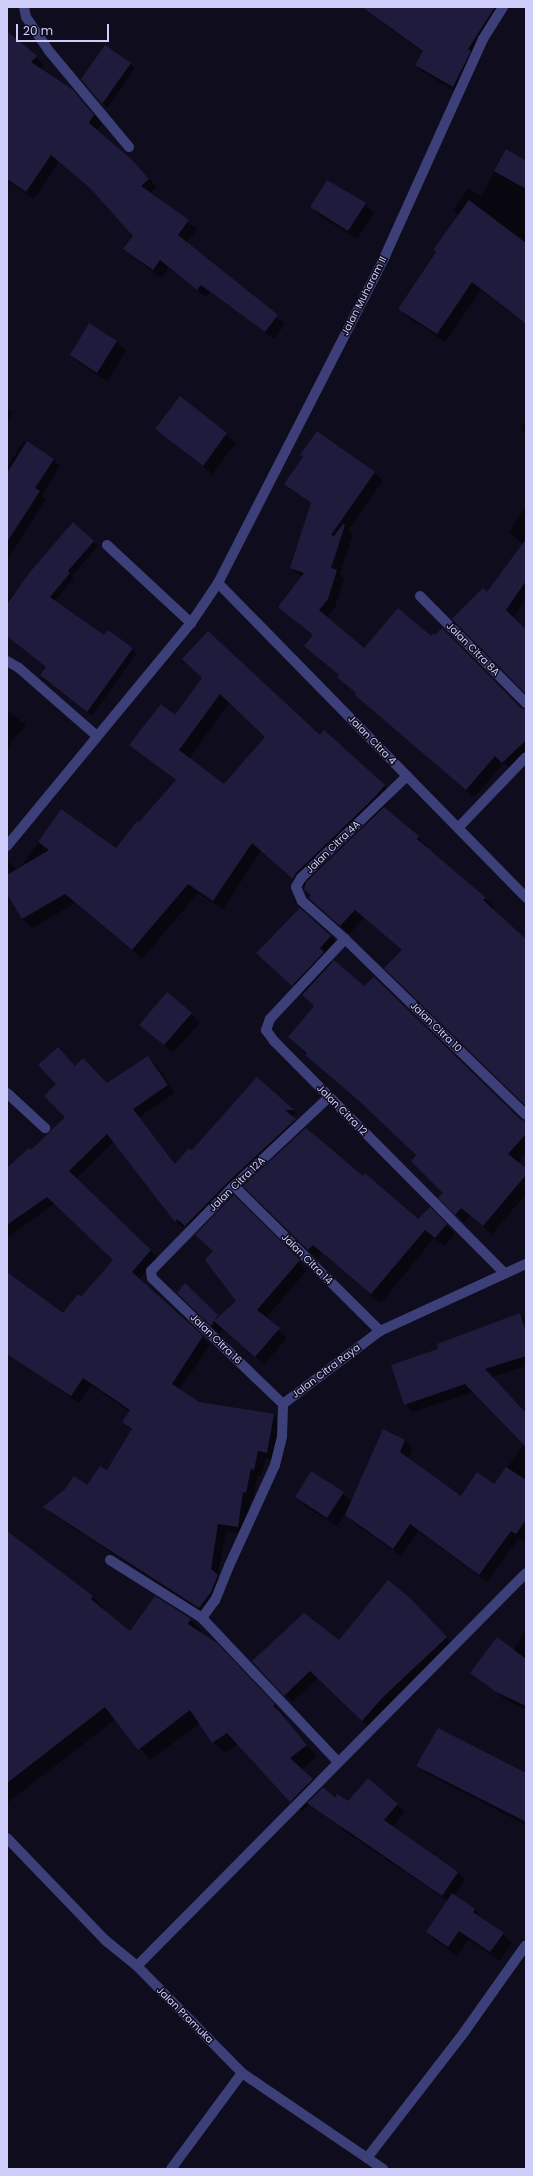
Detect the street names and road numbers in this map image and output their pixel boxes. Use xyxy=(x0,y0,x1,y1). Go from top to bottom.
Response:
street label: Jalan Muharam II xyxy=(339,255,389,337)
street label: Jalan Citra 8A xyxy=(444,620,502,678)
street label: Jalan Citra 4 xyxy=(346,713,398,767)
street label: Jalan Citra 4A xyxy=(304,818,362,876)
street label: Jalan Citra 10 xyxy=(408,999,464,1055)
street label: Jalan Citra 12 xyxy=(314,1082,370,1138)
street label: Jalan Citra 12A xyxy=(207,1154,267,1214)
street label: Jalan Citra 14 xyxy=(279,1231,335,1287)
street label: Jalan Citra 16 xyxy=(188,1311,244,1367)
street label: Jalan Citra Raya xyxy=(289,1341,363,1401)
street label: Jalan Pramuka xyxy=(154,1984,216,2046)

